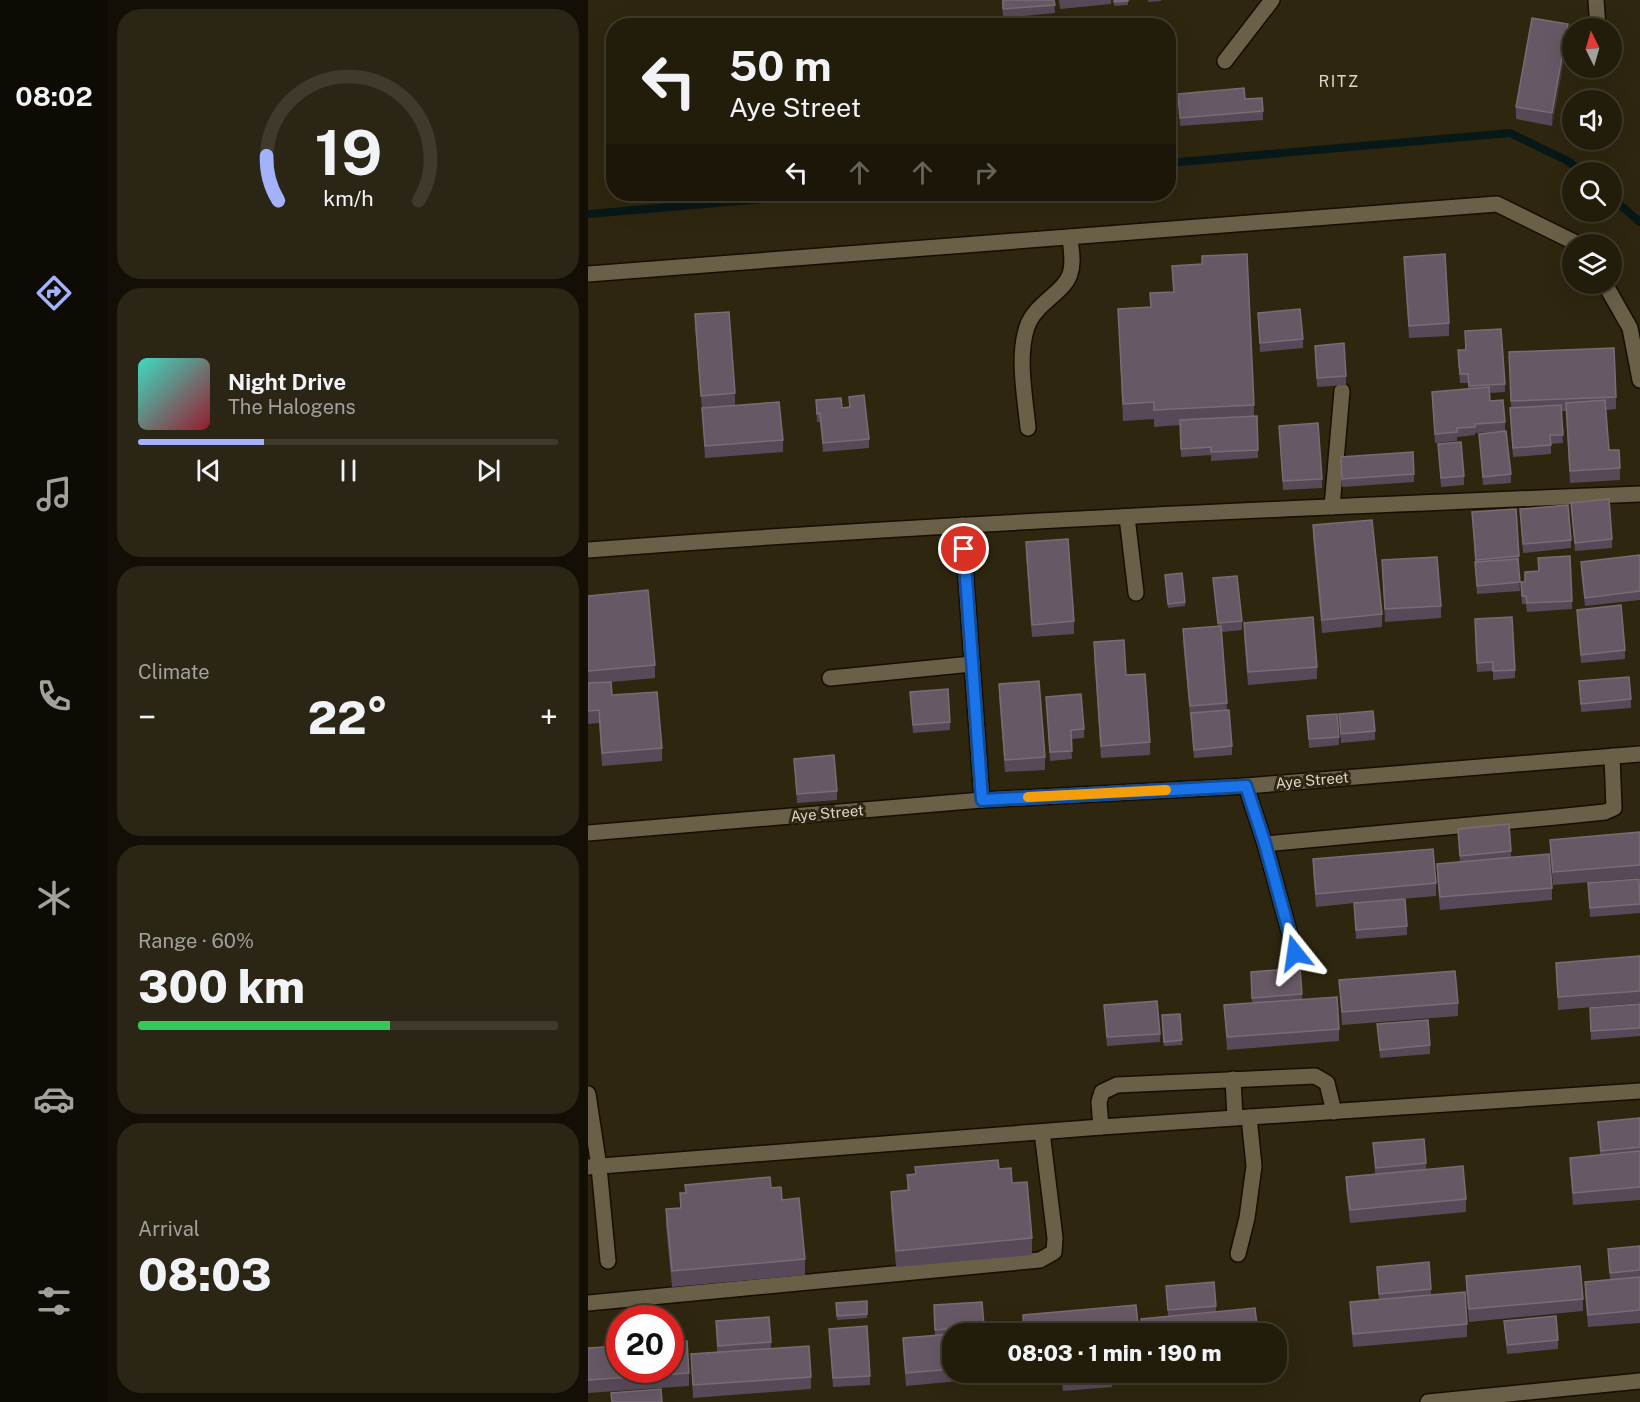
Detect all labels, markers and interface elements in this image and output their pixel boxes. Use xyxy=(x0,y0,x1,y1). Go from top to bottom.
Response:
north arrow xyxy=(1562,18,1622,78)
map controls xyxy=(1562,18,1622,294)
text: 50 m xyxy=(729,41,832,90)
icon: left xyxy=(630,42,708,120)
district label: RITZ xyxy=(1318,72,1360,91)
text: 08:02 xyxy=(15,80,93,112)
button: sound xyxy=(1562,90,1622,150)
text: Aye Street xyxy=(729,91,861,123)
text: 19 xyxy=(314,116,382,189)
icon: left xyxy=(780,156,813,189)
icon: ahead xyxy=(843,156,876,189)
icon: ahead xyxy=(906,156,939,189)
icon: right xyxy=(969,156,1002,189)
button: search xyxy=(1562,162,1622,222)
text: km/h xyxy=(323,186,373,211)
button: layers xyxy=(1562,234,1622,294)
icon: directions xyxy=(33,272,75,314)
text: Night Drive xyxy=(228,369,346,395)
text: The Halogens xyxy=(228,395,356,419)
icon: previous xyxy=(192,454,225,487)
icon: pause xyxy=(332,454,365,487)
icon: next xyxy=(472,454,505,487)
icon: music xyxy=(33,473,75,515)
pin xyxy=(938,523,989,574)
icon: arrive xyxy=(947,532,980,565)
text: Climate xyxy=(138,660,210,684)
icon: phone xyxy=(33,675,75,717)
text: 22° xyxy=(308,691,388,744)
text: − xyxy=(138,698,156,736)
text: + xyxy=(540,698,558,736)
street label: Aye Street xyxy=(1275,768,1349,792)
street label: Aye Street xyxy=(790,801,864,825)
icon: climate xyxy=(33,877,75,919)
position arrow xyxy=(1263,921,1327,985)
text: Range · 60% xyxy=(138,929,254,953)
text: 300 km xyxy=(138,960,305,1013)
icon: car xyxy=(33,1078,75,1120)
text: Arrival xyxy=(138,1217,200,1241)
text: 08:03 xyxy=(138,1248,272,1301)
icon: filters xyxy=(33,1280,75,1322)
speed limit sign: 20 xyxy=(606,1305,684,1383)
text: 08:03 · 1 min · 190 m xyxy=(1008,1340,1221,1366)

